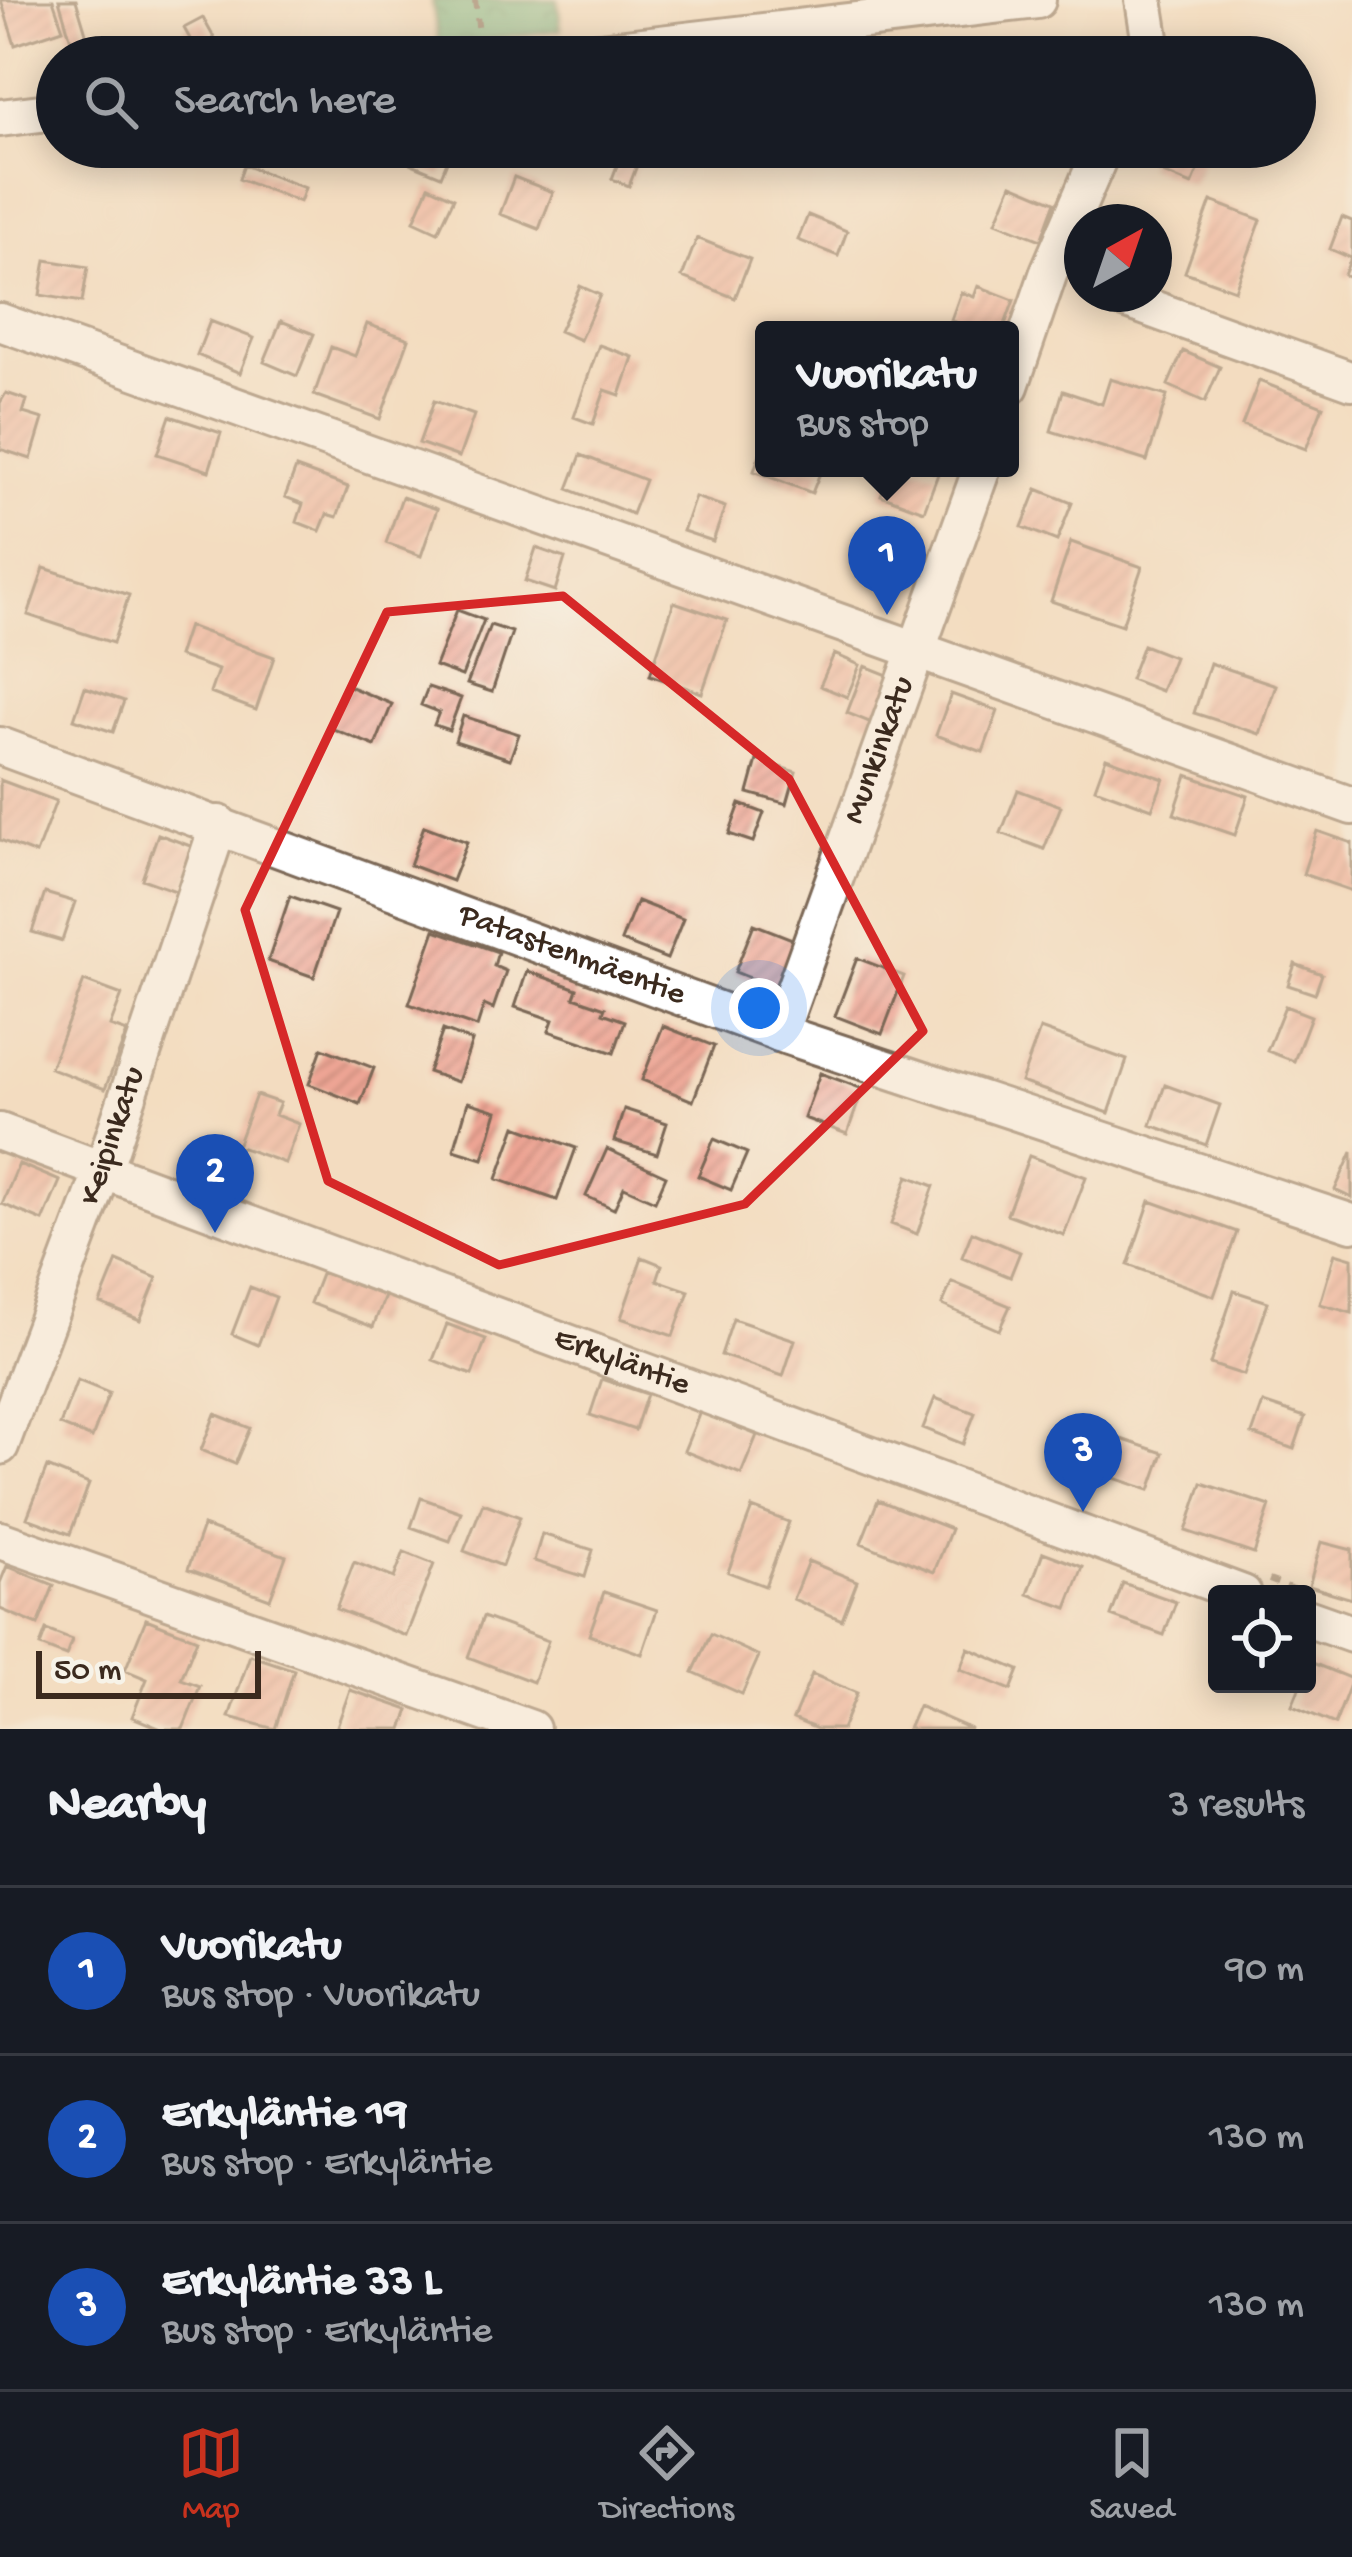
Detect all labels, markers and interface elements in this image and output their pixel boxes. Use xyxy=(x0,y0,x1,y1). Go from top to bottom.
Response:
search box xyxy=(36,36,1316,168)
icon: search xyxy=(78,69,144,135)
text: Search here xyxy=(174,76,396,129)
north arrow xyxy=(1064,204,1172,312)
popup xyxy=(755,321,1019,477)
text: Vuorikatu xyxy=(797,350,977,403)
text: Bus stop xyxy=(797,403,929,449)
pin: 1 xyxy=(848,516,926,615)
street label: Munkinkatu xyxy=(837,672,924,829)
street label: Patastenmäentie xyxy=(452,897,691,1016)
your location xyxy=(729,978,789,1038)
street label: Keipinkatu xyxy=(72,1062,155,1211)
pin: 2 xyxy=(176,1134,254,1233)
street label: Erkyläntie xyxy=(548,1320,696,1406)
pin: 3 xyxy=(1044,1413,1122,1512)
map controls xyxy=(1208,1585,1316,1693)
button: locate xyxy=(1208,1585,1316,1693)
scale bar xyxy=(36,1645,261,1698)
text: 50 m xyxy=(54,1653,121,1691)
text: Nearby xyxy=(48,1777,206,1837)
text: 3 results xyxy=(1169,1784,1304,1830)
text: Vuorikatu xyxy=(162,1921,342,1974)
text: 1 xyxy=(79,1948,95,1994)
text: 90 m xyxy=(1225,1948,1304,1994)
text: Bus stop · Vuorikatu xyxy=(162,1974,480,2020)
text: Erkyläntie 19 xyxy=(162,2089,407,2142)
text: 2 xyxy=(77,2116,97,2162)
text: 130 m xyxy=(1209,2116,1304,2162)
text: Bus stop · Erkyläntie xyxy=(162,2142,492,2188)
text: Erkyläntie 33 L xyxy=(162,2257,440,2310)
text: 3 xyxy=(77,2284,97,2330)
text: 130 m xyxy=(1209,2284,1304,2330)
text: Bus stop · Erkyläntie xyxy=(162,2310,492,2356)
tab: Map xyxy=(178,2420,244,2530)
tab: Directions xyxy=(600,2420,734,2530)
tab: Saved xyxy=(1090,2420,1174,2530)

